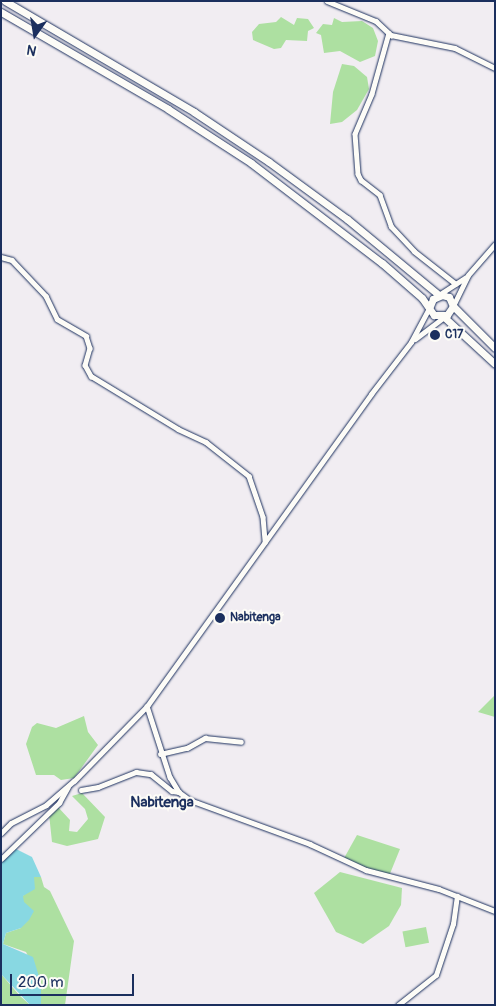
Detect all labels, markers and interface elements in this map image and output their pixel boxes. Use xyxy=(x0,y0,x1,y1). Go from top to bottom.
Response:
north arrow xyxy=(10,10,60,60)
text: N xyxy=(25,41,38,59)
place label: C17 xyxy=(445,328,463,342)
marker: C17 xyxy=(429,329,441,341)
place label: Nabitenga xyxy=(230,611,281,625)
marker: Nabitenga xyxy=(214,612,226,624)
district label: Nabitenga xyxy=(130,794,194,812)
scale bar xyxy=(12,964,136,996)
text: 200 m xyxy=(18,973,63,992)

